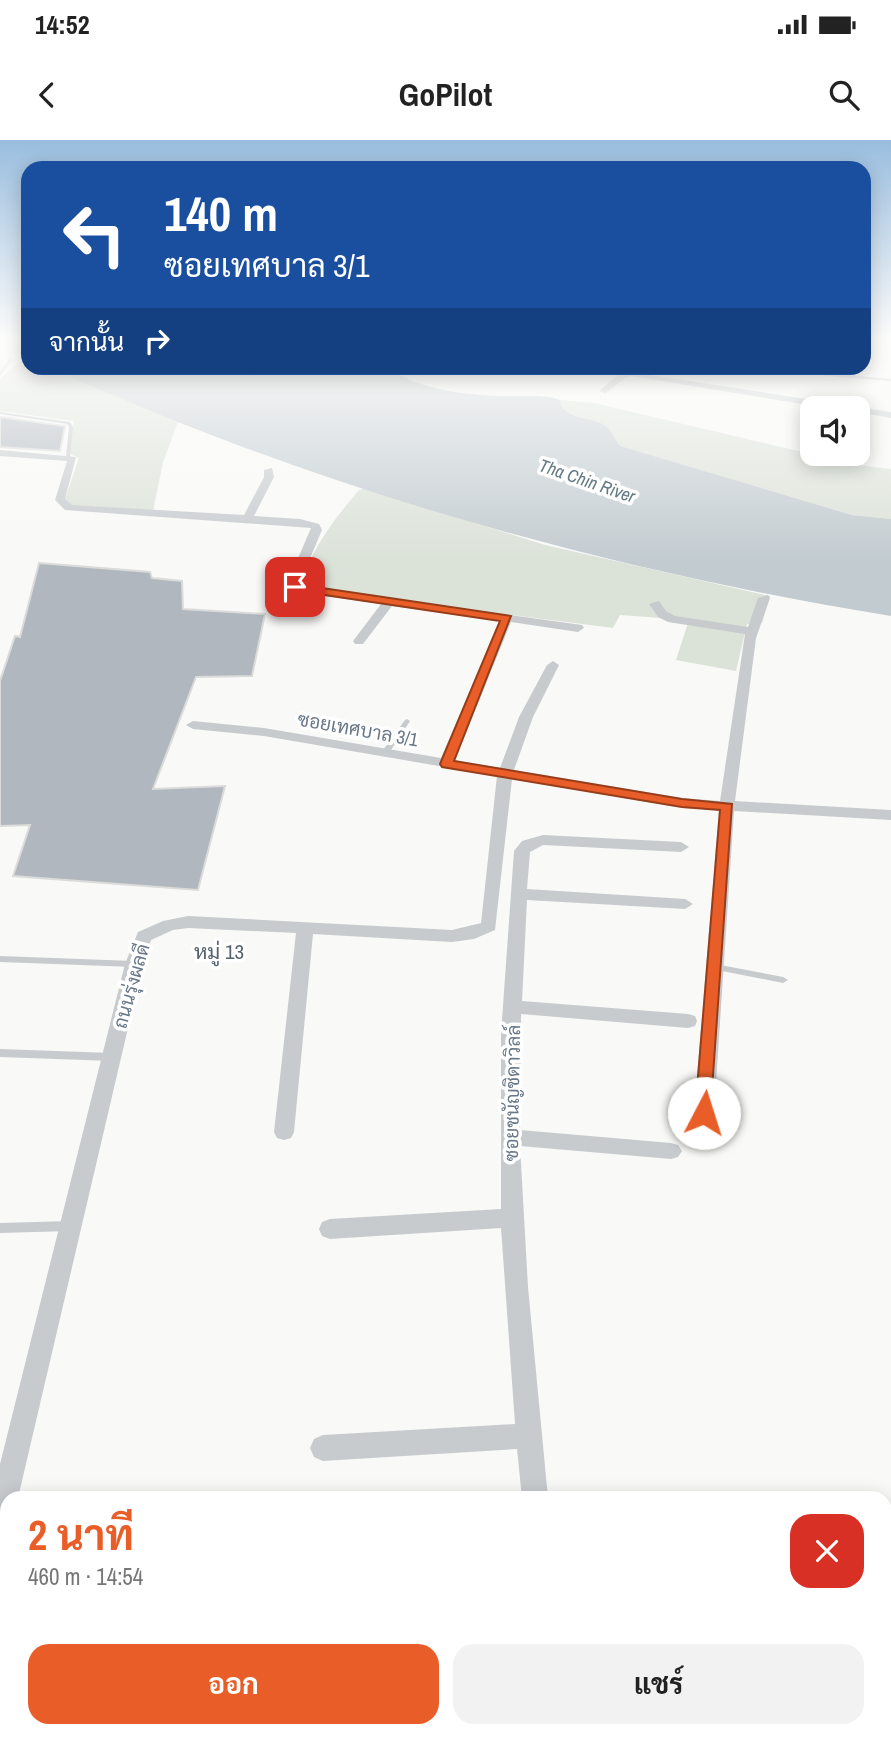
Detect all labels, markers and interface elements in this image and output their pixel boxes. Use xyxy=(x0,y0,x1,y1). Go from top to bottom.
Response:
text: 14:52 xyxy=(35,7,90,42)
text: GoPilot xyxy=(399,73,492,116)
icon: back xyxy=(28,76,66,114)
icon: search xyxy=(825,76,863,114)
text: 140 m xyxy=(164,180,278,246)
icon: left xyxy=(49,189,140,280)
text: ซอยเทศบาล 3/1 xyxy=(164,244,370,287)
icon: right xyxy=(138,322,176,360)
text: จากนั้น xyxy=(49,324,124,359)
map controls xyxy=(800,396,870,466)
button: sound xyxy=(800,396,870,466)
water label: Tha Chin River xyxy=(536,452,640,509)
pin xyxy=(265,557,325,617)
icon: arrive xyxy=(276,568,314,606)
street label: ซอยเทศบาล 3/1 xyxy=(296,706,421,752)
district label: หมู่ 13 xyxy=(194,937,244,967)
street label: ถนนรุ่งผลดี xyxy=(106,941,156,1031)
street label: ซอยชนัญชิดาวิลล์ xyxy=(498,1024,526,1162)
position arrow xyxy=(667,1076,741,1150)
text: 2 นาที xyxy=(28,1507,134,1563)
button: close xyxy=(790,1514,864,1588)
text: 460 m · 14:54 xyxy=(28,1561,143,1592)
button: ออก xyxy=(28,1644,439,1724)
button: แชร์ xyxy=(453,1644,864,1724)

